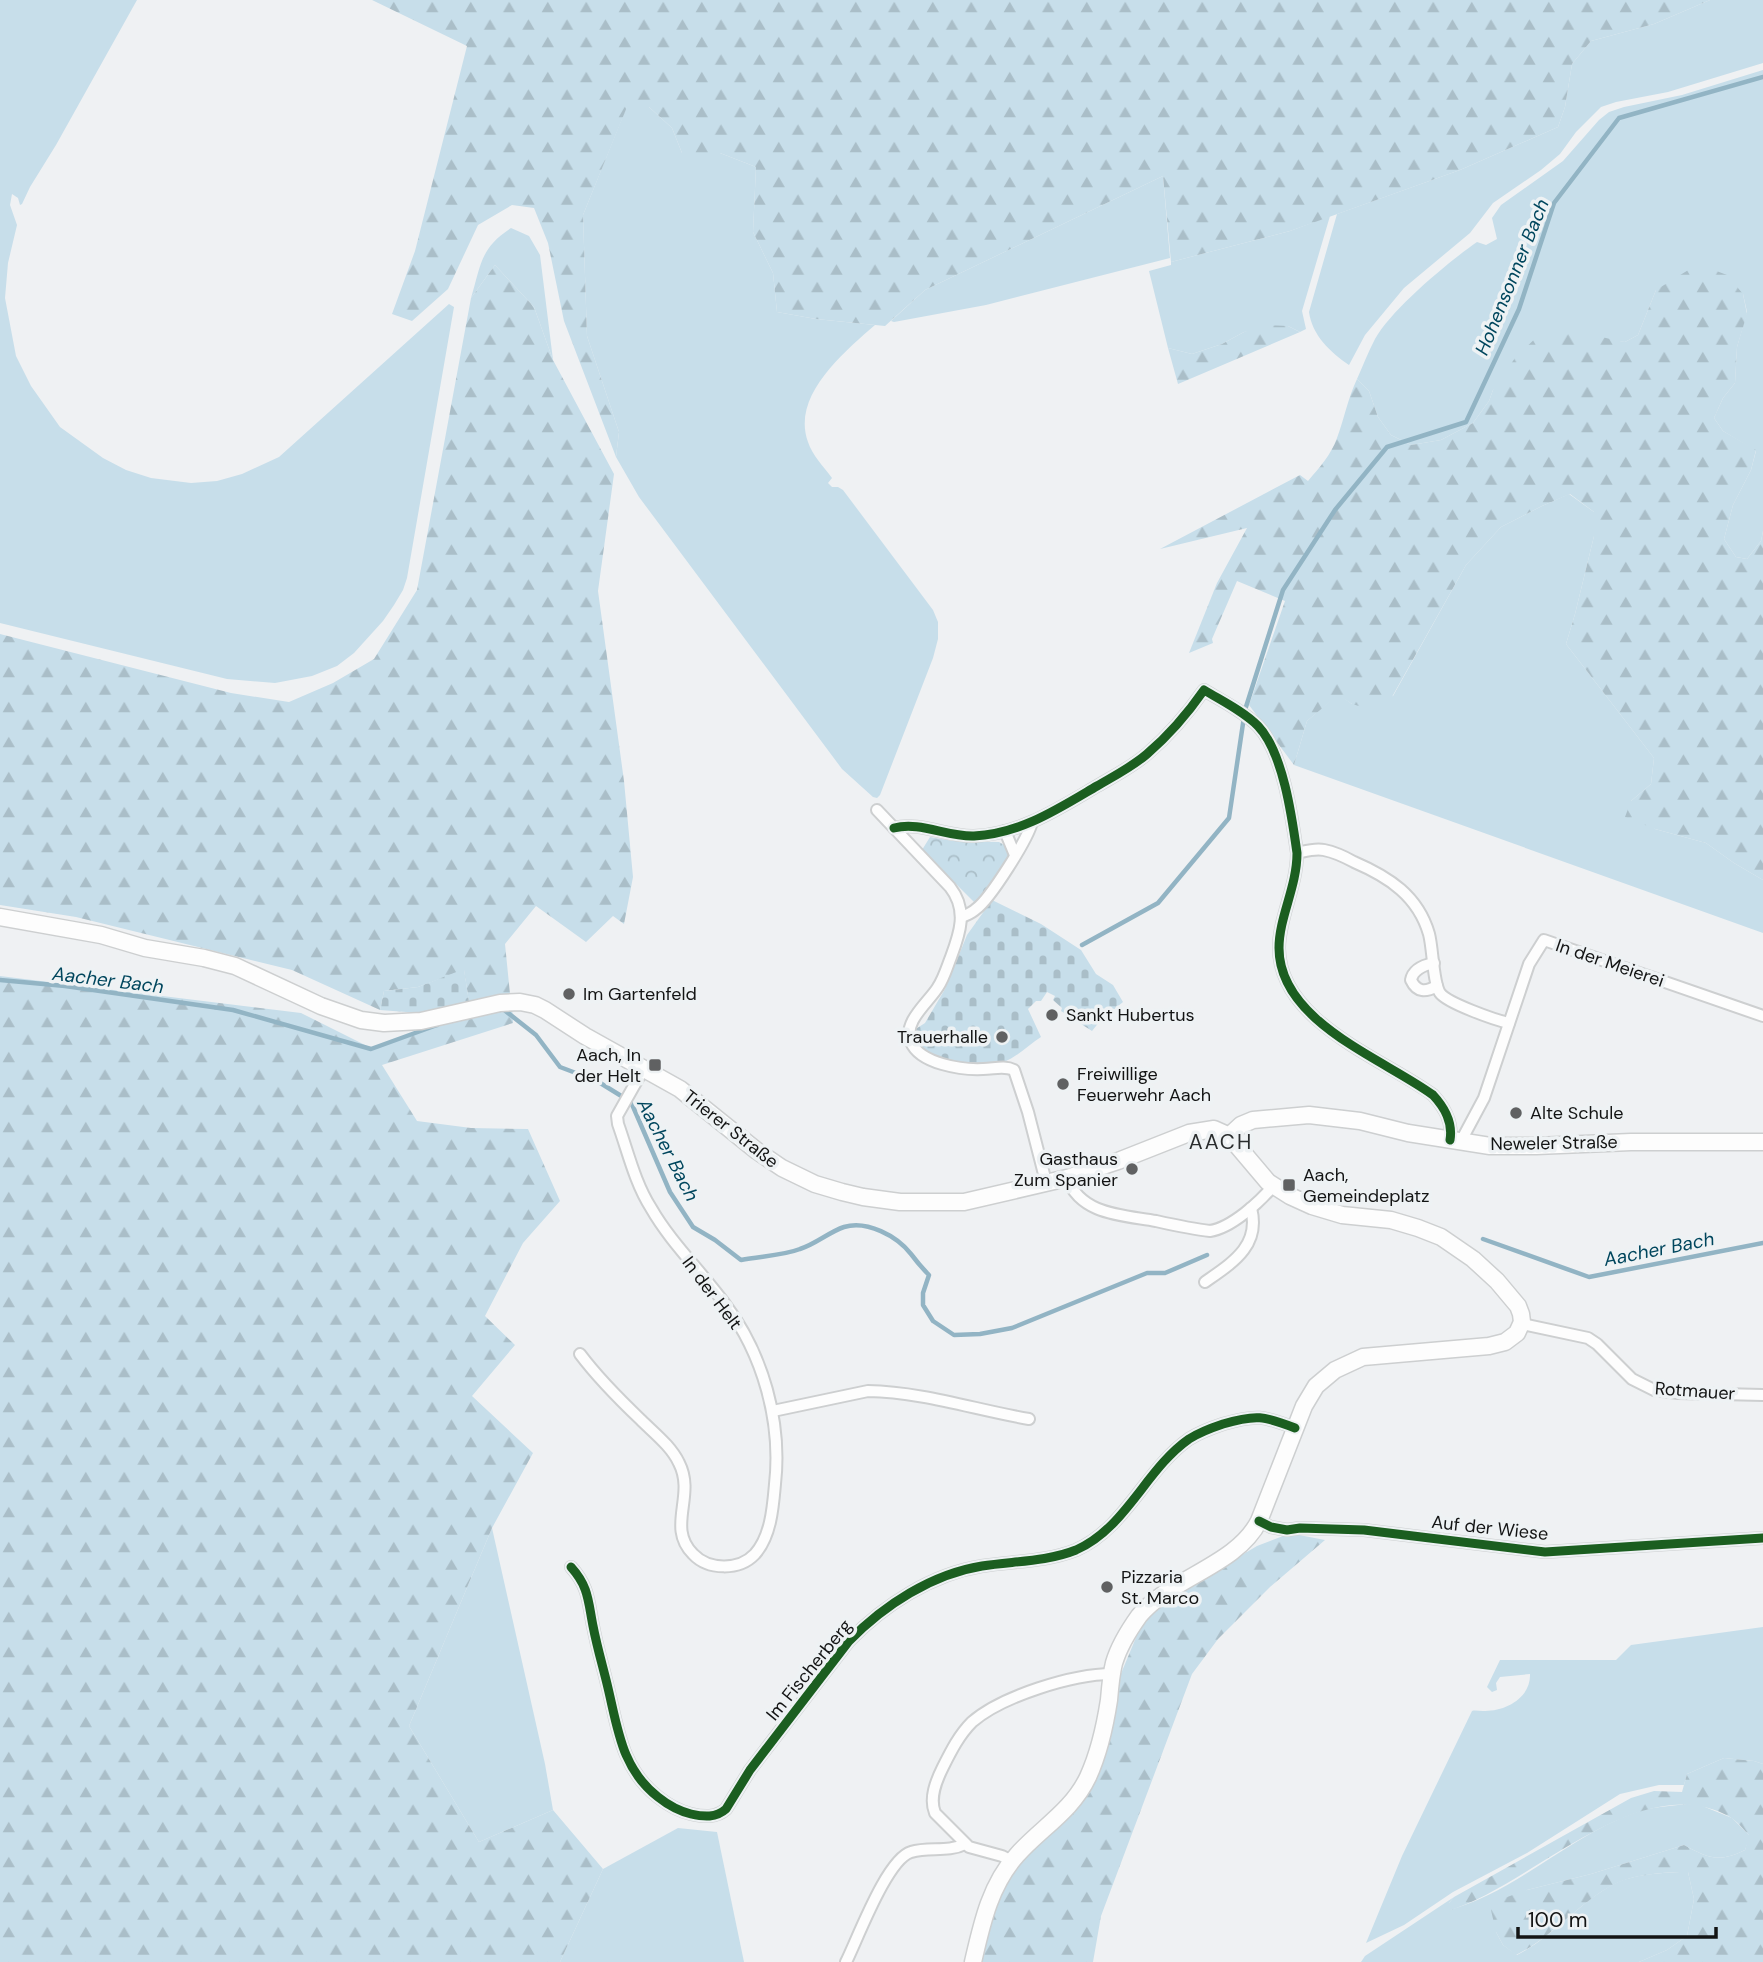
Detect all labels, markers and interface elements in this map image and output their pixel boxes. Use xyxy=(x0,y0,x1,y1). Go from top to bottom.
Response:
water label: Hohensonner Bach xyxy=(1469,195,1555,359)
street label: In der Meierei xyxy=(1553,933,1667,993)
water label: Aacher Bach xyxy=(50,961,165,999)
place label: Im Gartenfeld xyxy=(583,982,697,1006)
marker: Im Gartenfeld xyxy=(561,986,577,1002)
place label: Sankt Hubertus xyxy=(1066,1003,1195,1027)
marker: Sankt Hubertus xyxy=(1044,1007,1060,1023)
place label: Trauerhalle xyxy=(897,1025,988,1049)
marker: Trauerhalle xyxy=(994,1029,1010,1045)
place label: Aach, In der Helt xyxy=(574,1043,641,1088)
marker: Aach, In der Helt xyxy=(647,1057,663,1073)
place label: Freiwillige Feuerwehr Aach xyxy=(1077,1062,1211,1107)
marker: Freiwillige Feuerwehr Aach xyxy=(1055,1076,1071,1092)
street label: Trierer Straße xyxy=(679,1084,783,1174)
water label: Aacher Bach xyxy=(631,1094,705,1206)
place label: Alte Schule xyxy=(1530,1101,1623,1125)
marker: Alte Schule xyxy=(1508,1105,1524,1121)
district label: AACH xyxy=(1189,1128,1253,1156)
street label: Neweler Straße xyxy=(1490,1130,1618,1156)
place label: Gasthaus Zum Spanier xyxy=(1014,1147,1118,1192)
marker: Gasthaus Zum Spanier xyxy=(1124,1161,1140,1177)
place label: Aach, Gemeindeplatz xyxy=(1303,1163,1429,1208)
marker: Aach, Gemeindeplatz xyxy=(1281,1177,1297,1193)
water label: Aacher Bach xyxy=(1601,1226,1716,1272)
street label: In der Helt xyxy=(677,1251,747,1335)
street label: Rotmauer xyxy=(1654,1376,1736,1406)
street label: Auf der Wiese xyxy=(1430,1510,1550,1546)
place label: Pizzaria St. Marco xyxy=(1121,1565,1199,1610)
marker: Pizzaria St. Marco xyxy=(1099,1579,1115,1595)
street label: Im Fischerberg xyxy=(761,1614,857,1726)
scale bar xyxy=(1518,1896,1716,1940)
text: 100 m xyxy=(1528,1906,1588,1934)

